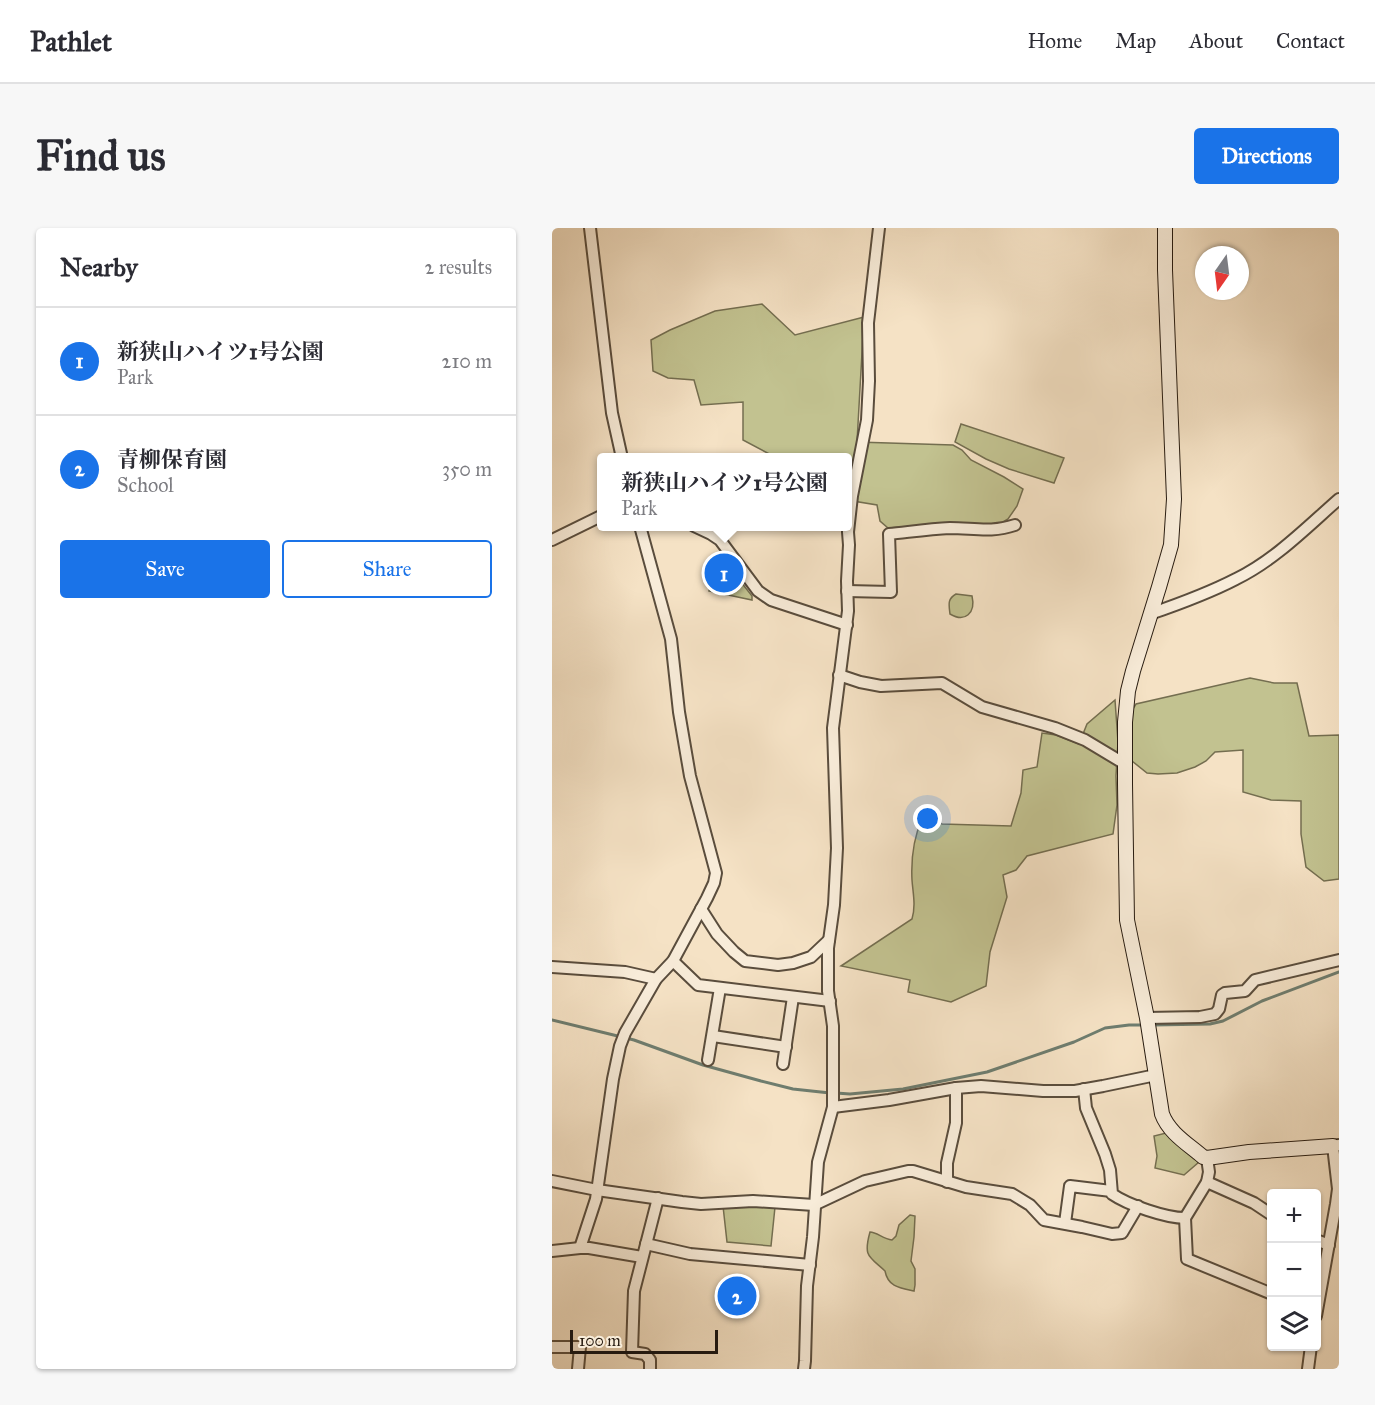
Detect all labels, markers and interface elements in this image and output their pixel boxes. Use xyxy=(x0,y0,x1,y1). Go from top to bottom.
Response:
text: Pathlet xyxy=(30,24,112,59)
text: Home xyxy=(1027,28,1082,54)
text: Map xyxy=(1115,28,1156,54)
text: About xyxy=(1189,28,1243,54)
text: Contact xyxy=(1276,28,1345,54)
button: Directions xyxy=(1194,128,1339,184)
text: Find us xyxy=(36,130,166,182)
north arrow xyxy=(1195,246,1249,300)
text: Nearby xyxy=(60,251,138,283)
text: 2 results xyxy=(424,255,492,279)
text: 新狭山ハイツ1号公園 xyxy=(117,338,324,365)
text: 1 xyxy=(76,349,83,373)
text: 210 m xyxy=(442,349,492,373)
text: Park xyxy=(117,365,153,389)
text: 青柳保育園 xyxy=(117,446,227,473)
popup xyxy=(597,453,852,531)
text: 2 xyxy=(75,457,84,481)
text: 350 m xyxy=(442,457,492,481)
text: 新狭山ハイツ1号公園 xyxy=(621,469,828,496)
text: School xyxy=(117,473,174,497)
text: Park xyxy=(621,496,657,520)
button: Save xyxy=(60,540,270,598)
button: Share xyxy=(282,540,492,598)
pin: 1 xyxy=(704,550,744,596)
your location xyxy=(913,804,942,833)
map controls xyxy=(1267,1189,1321,1351)
button: + xyxy=(1267,1189,1321,1243)
button: − xyxy=(1267,1243,1321,1297)
pin: 2 xyxy=(718,1274,756,1318)
button: layers xyxy=(1267,1297,1321,1351)
scale bar xyxy=(570,1327,718,1354)
text: 100 m xyxy=(579,1331,621,1350)

